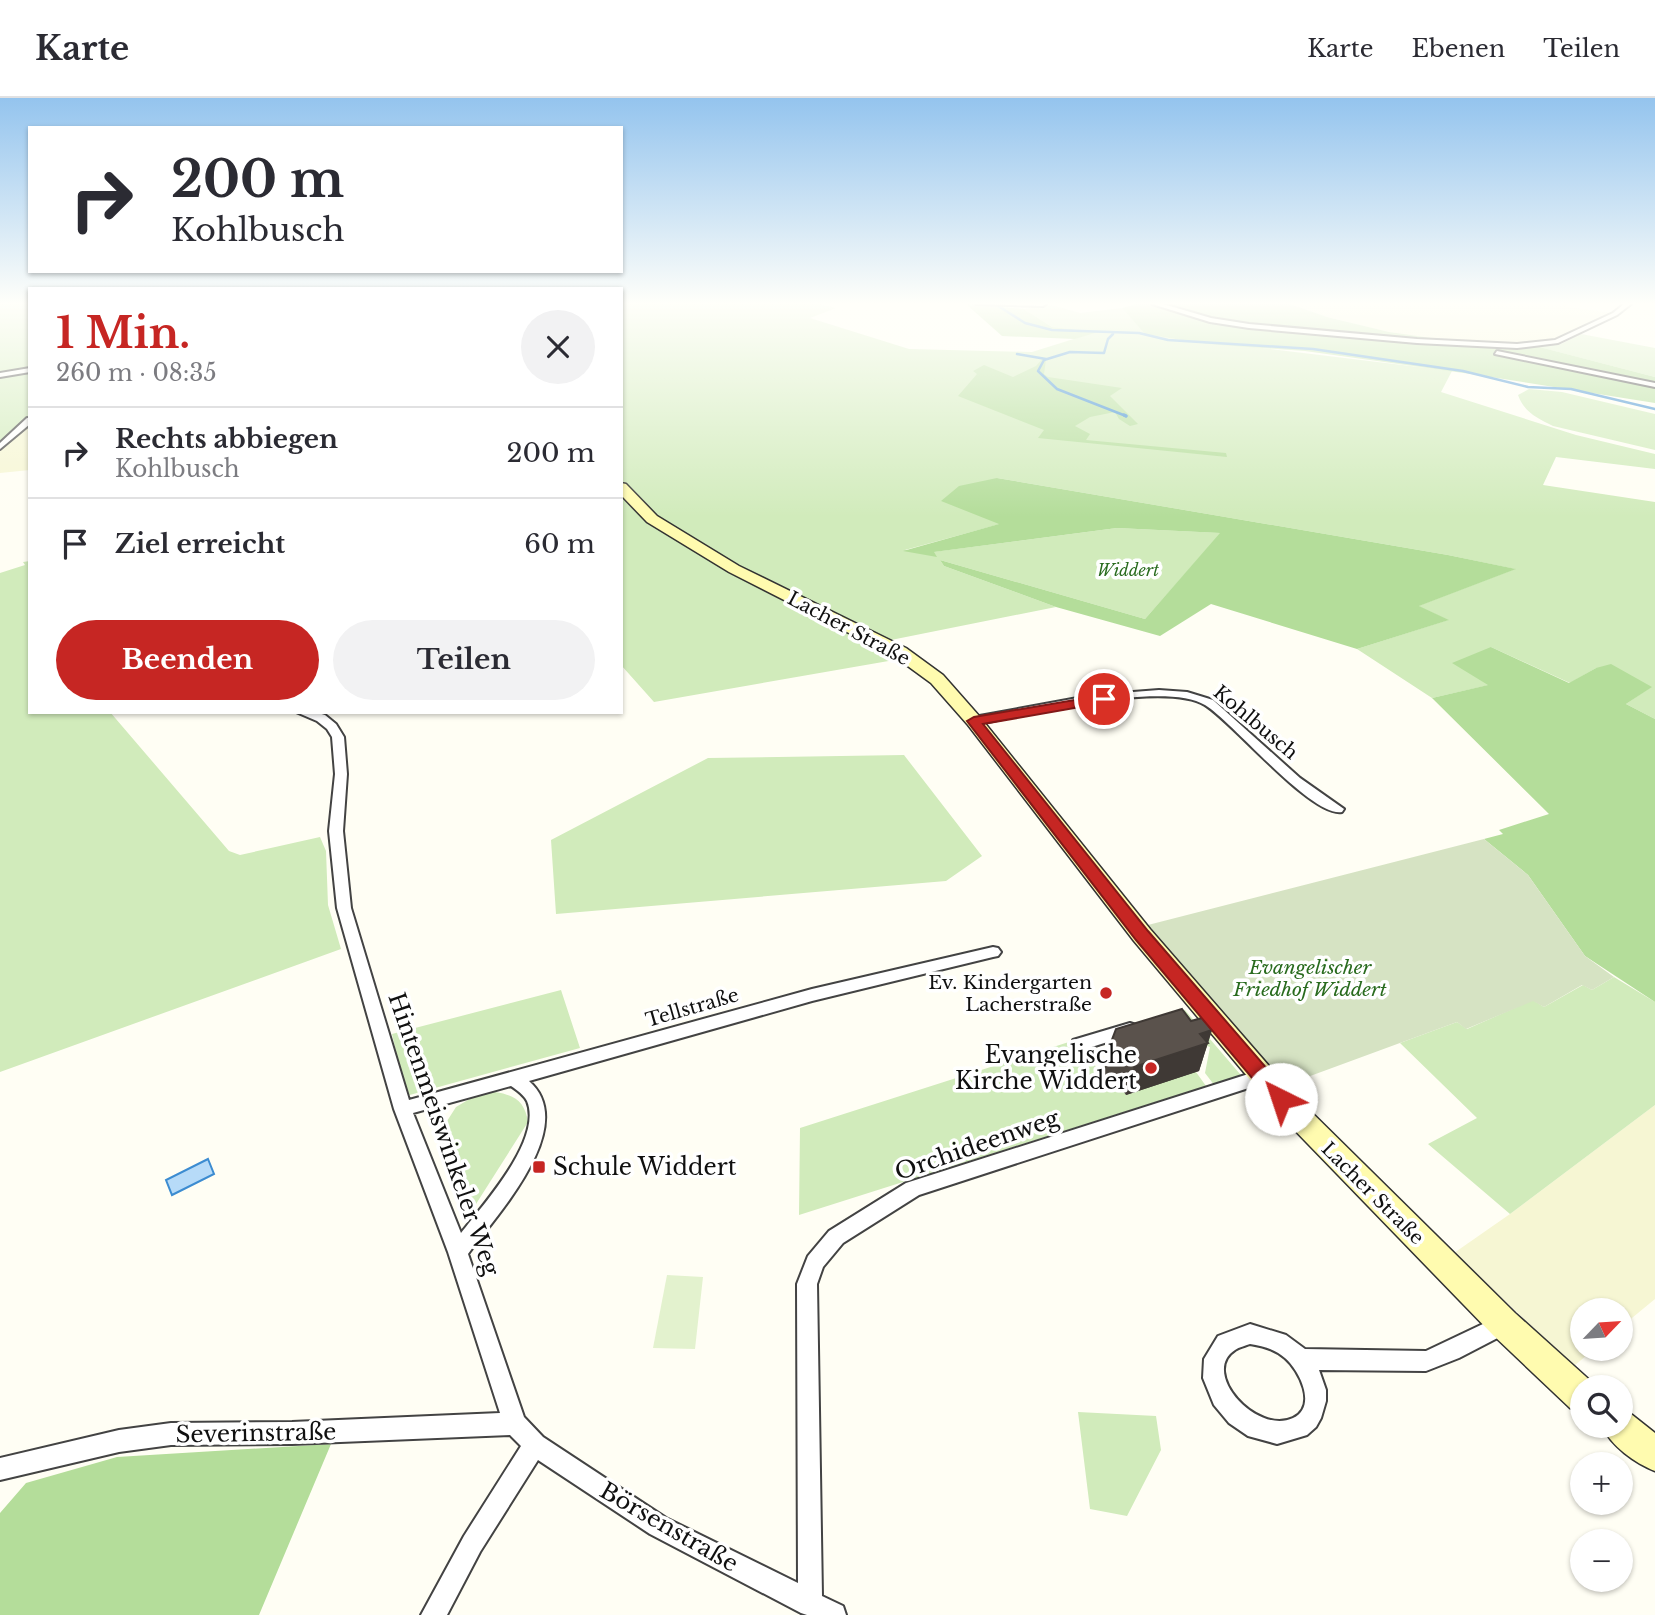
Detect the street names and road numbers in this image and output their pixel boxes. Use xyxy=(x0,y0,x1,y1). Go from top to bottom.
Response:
street label: Lacher Straße xyxy=(784,587,914,670)
street label: Kohlbusch xyxy=(1209,680,1303,764)
street label: Tellstraße xyxy=(643,983,741,1032)
street label: Hintenmeiswinkeler Weg xyxy=(382,989,506,1279)
street label: Orchideenweg xyxy=(891,1104,1063,1186)
street label: Lacher Straße xyxy=(1317,1137,1429,1249)
street label: Severinstraße xyxy=(175,1418,337,1448)
street label: Börsenstraße xyxy=(595,1476,743,1578)

